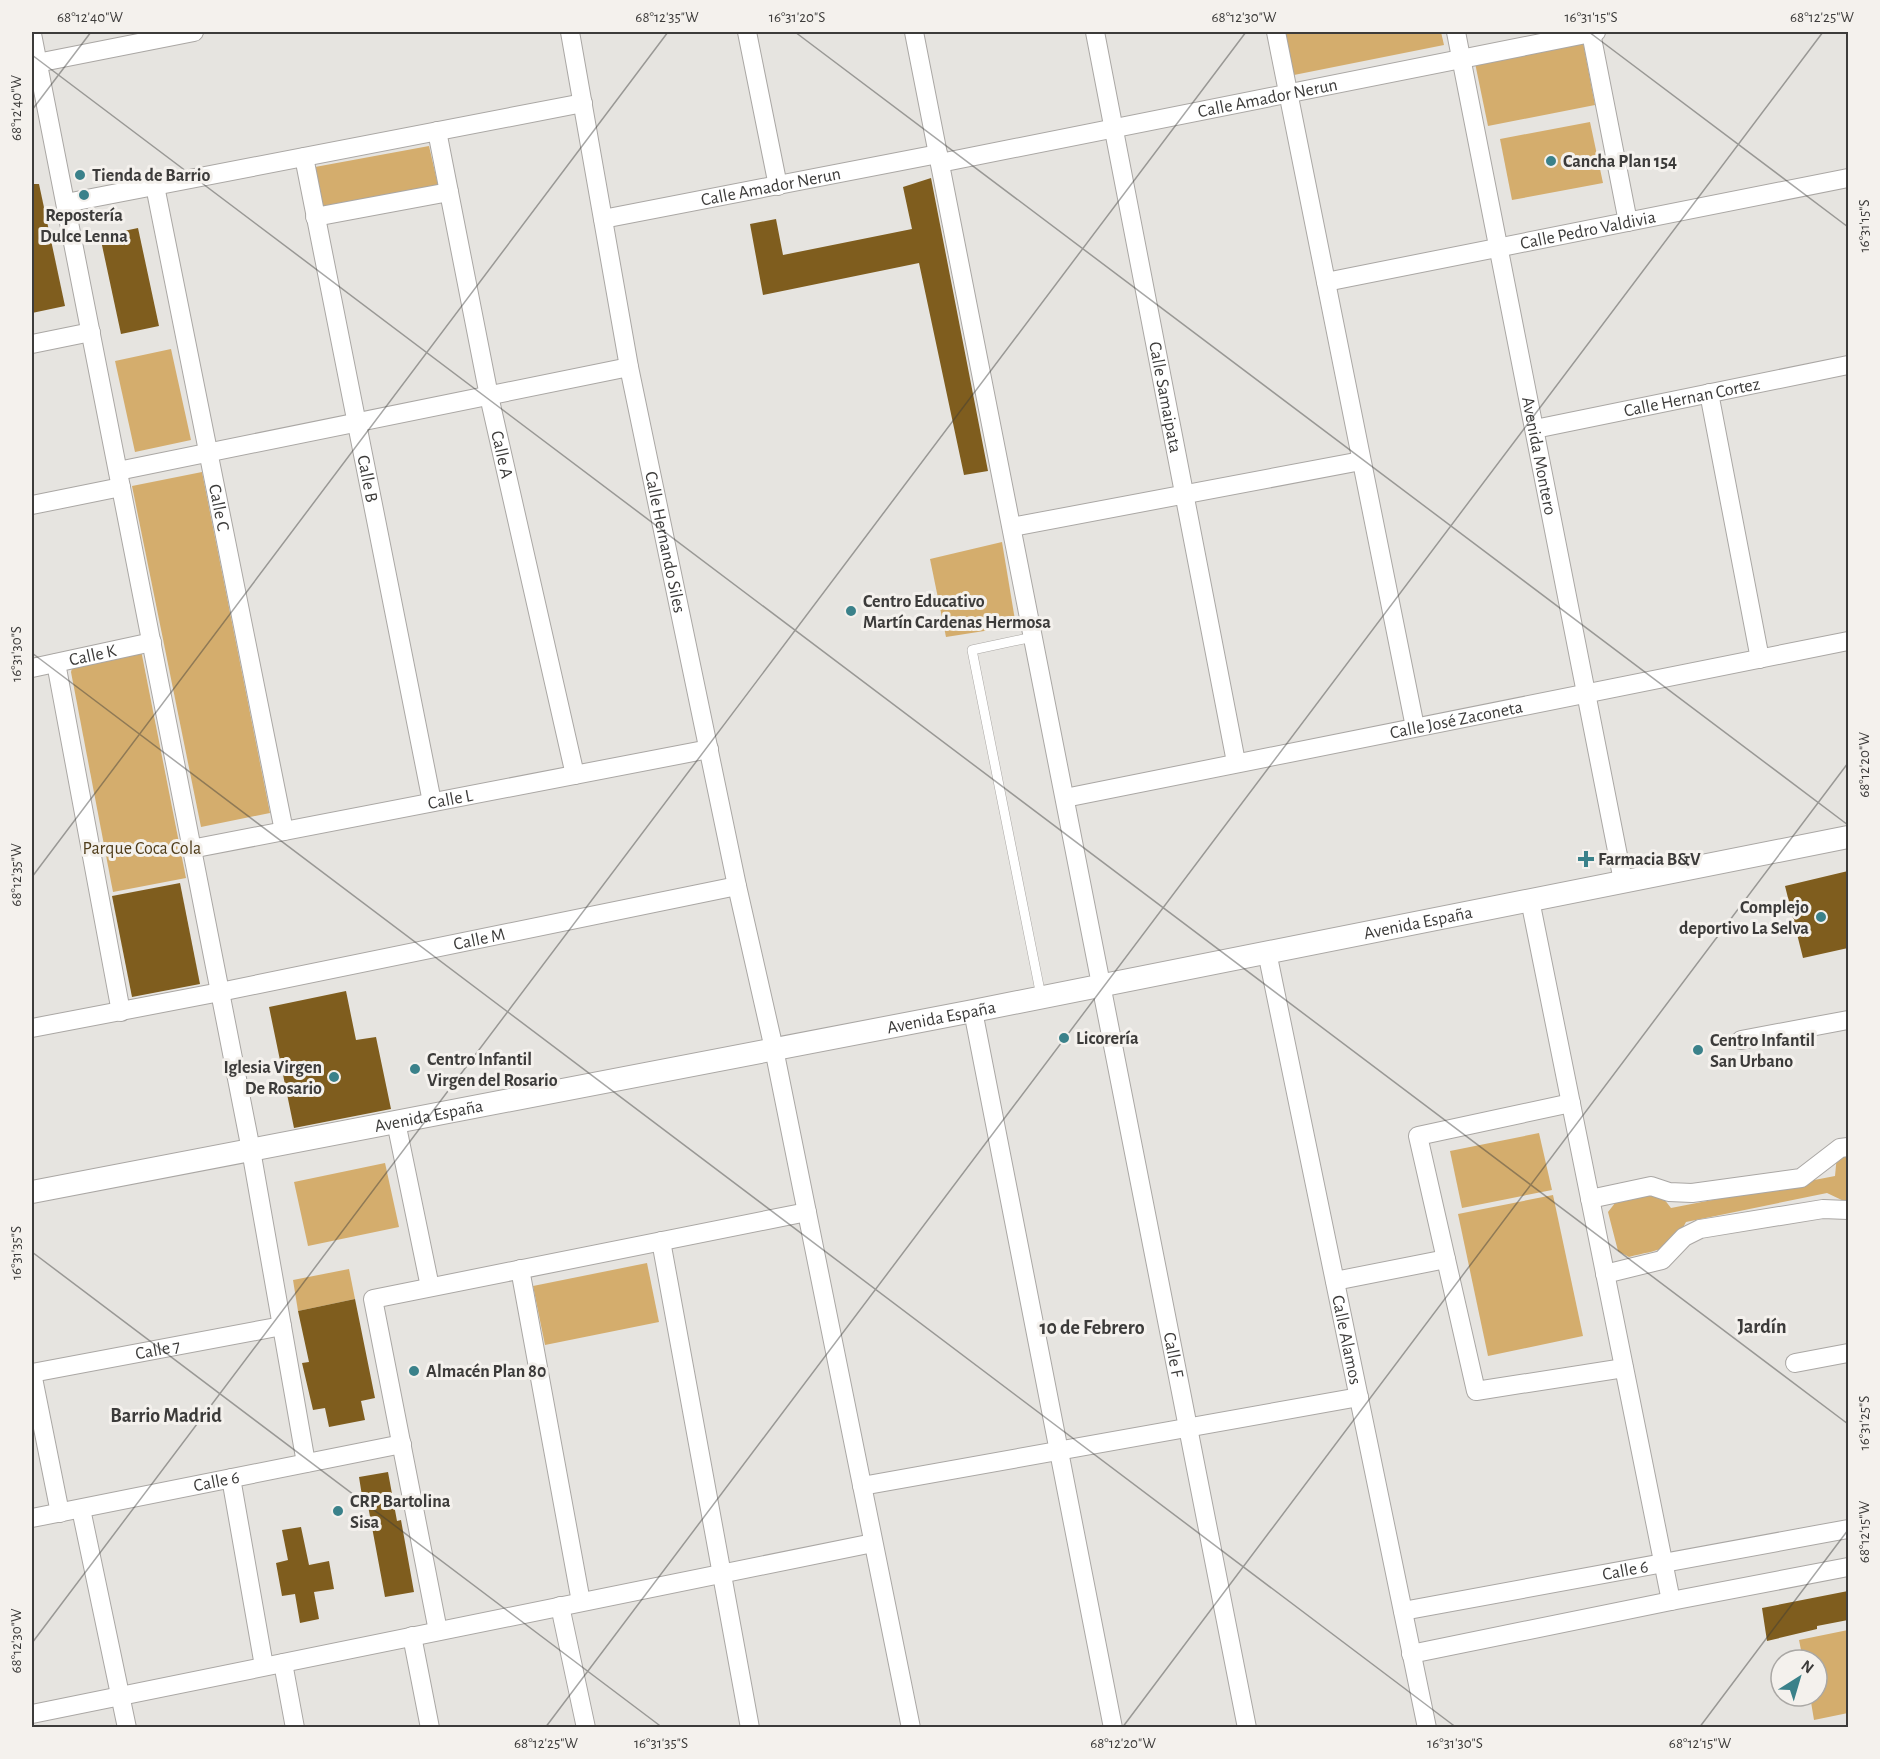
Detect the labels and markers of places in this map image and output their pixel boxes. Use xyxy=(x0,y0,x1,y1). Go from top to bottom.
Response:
place label: Cancha Plan 154 xyxy=(1563,153,1677,171)
marker: Cancha Plan 154 xyxy=(1544,154,1558,168)
place label: Tienda de Barrio xyxy=(92,167,210,185)
marker: Tienda de Barrio xyxy=(73,168,87,182)
marker: Repostería Dulce Lenna xyxy=(77,188,91,202)
place label: Repostería Dulce Lenna xyxy=(40,207,128,246)
place label: Centro Educativo Martín Cardenas Hermosa xyxy=(863,593,1051,632)
marker: Centro Educativo Martín Cardenas Hermosa xyxy=(844,604,858,618)
place label: Farmacia B&V xyxy=(1598,851,1701,869)
marker: Farmacia B&V xyxy=(1579,852,1593,866)
place label: Complejo deportivo La Selva xyxy=(1679,899,1809,938)
marker: Complejo deportivo La Selva xyxy=(1814,910,1828,924)
place label: Licorería xyxy=(1076,1030,1139,1048)
marker: Licorería xyxy=(1057,1031,1071,1045)
place label: Centro Infantil San Urbano xyxy=(1710,1032,1815,1071)
marker: Centro Infantil San Urbano xyxy=(1691,1043,1705,1057)
place label: Centro Infantil Virgen del Rosario xyxy=(427,1051,558,1090)
place label: Iglesia Virgen De Rosario xyxy=(223,1059,322,1098)
marker: Centro Infantil Virgen del Rosario xyxy=(408,1062,422,1076)
marker: Iglesia Virgen De Rosario xyxy=(327,1070,341,1084)
place label: Almacén Plan 80 xyxy=(426,1363,546,1381)
marker: Almacén Plan 80 xyxy=(407,1364,421,1378)
place label: CRP Bartolina Sisa xyxy=(350,1493,451,1532)
marker: CRP Bartolina Sisa xyxy=(331,1504,345,1518)

